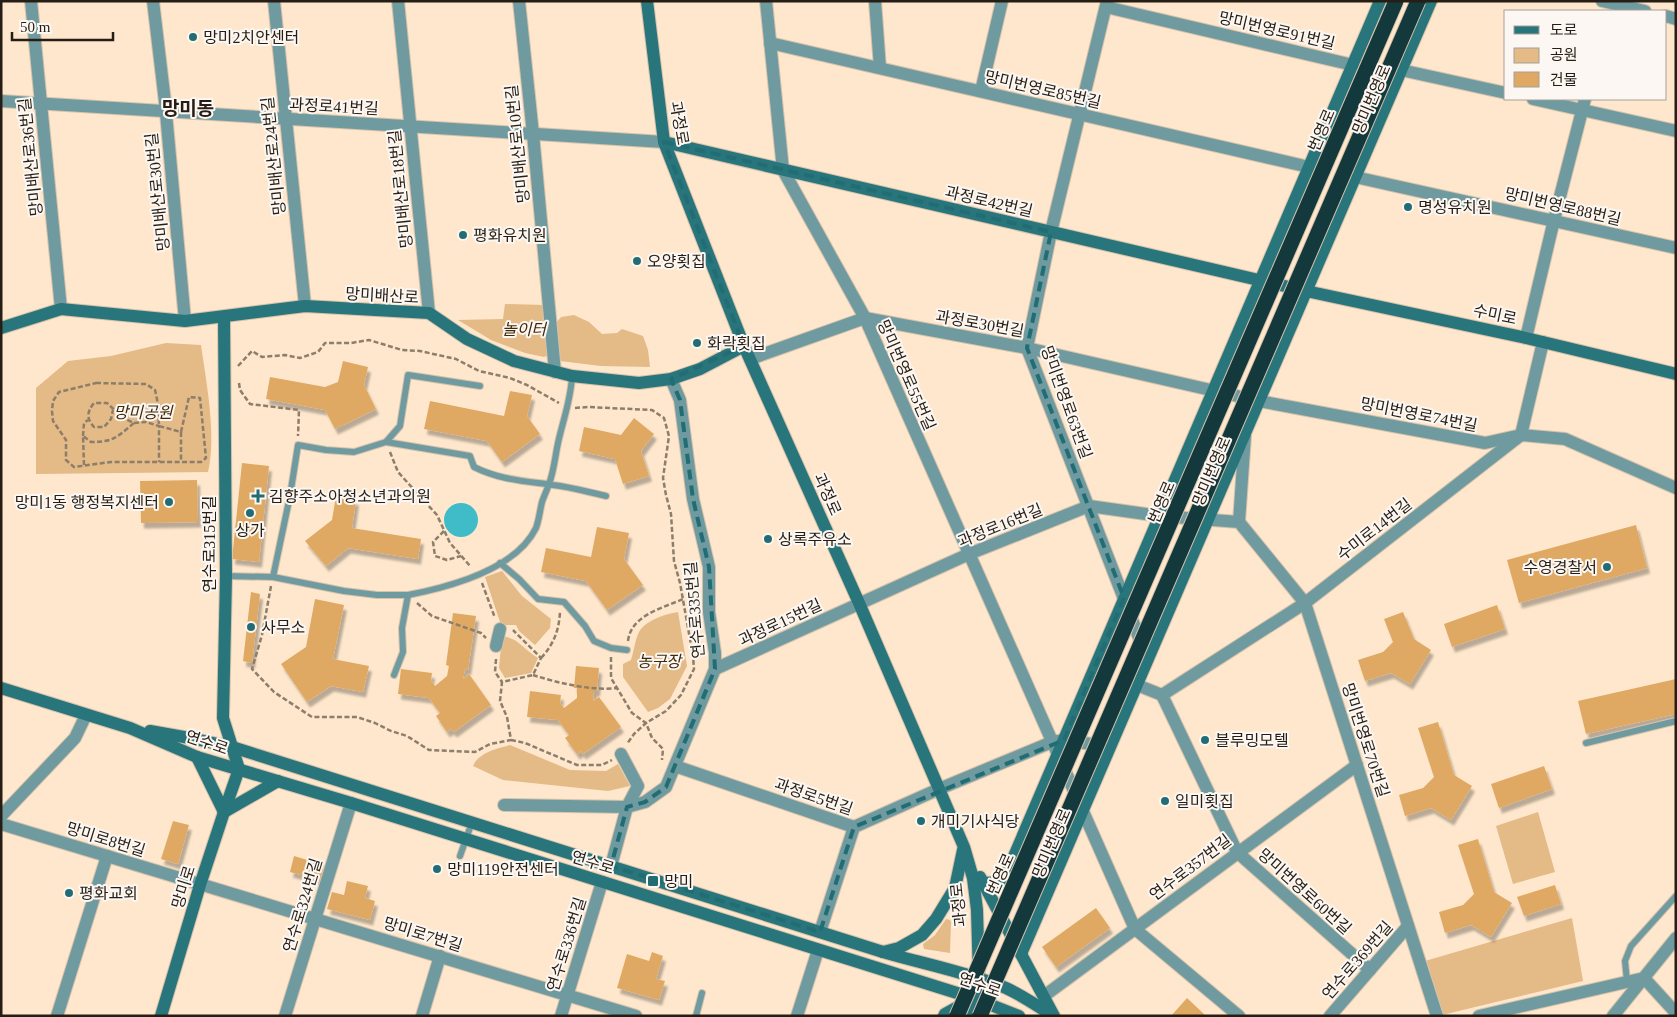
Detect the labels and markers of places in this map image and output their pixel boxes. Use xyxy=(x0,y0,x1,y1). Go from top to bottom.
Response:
place label: 망미2치안센터 xyxy=(203,29,299,46)
marker: 망미2치안센터 xyxy=(187,31,199,43)
place label: 명성유치원 xyxy=(1418,199,1492,216)
marker: 명성유치원 xyxy=(1402,201,1414,213)
place label: 평화유치원 xyxy=(473,227,547,244)
marker: 평화유치원 xyxy=(457,229,469,241)
place label: 오양횟집 xyxy=(647,253,706,270)
marker: 오양횟집 xyxy=(631,255,643,267)
place label: 화락횟집 xyxy=(707,335,766,352)
marker: 화락횟집 xyxy=(691,337,703,349)
place label: 김향주소아청소년과의원 xyxy=(269,488,431,505)
marker: 김향주소아청소년과의원 xyxy=(251,489,265,503)
place label: 망미1동 행정복지센터 xyxy=(15,494,159,511)
marker: 망미1동 행정복지센터 xyxy=(163,496,175,508)
marker: 상가 xyxy=(244,507,256,519)
place label: 상가 xyxy=(235,522,265,539)
place label: 상록주유소 xyxy=(778,531,852,548)
marker: 상록주유소 xyxy=(762,533,774,545)
place label: 수영경찰서 xyxy=(1523,559,1597,576)
marker: 수영경찰서 xyxy=(1601,561,1613,573)
place label: 사무소 xyxy=(261,619,305,636)
marker: 사무소 xyxy=(245,621,257,633)
place label: 블루밍모텔 xyxy=(1215,732,1289,749)
marker: 블루밍모텔 xyxy=(1199,734,1211,746)
place label: 일미횟집 xyxy=(1175,793,1234,810)
marker: 일미횟집 xyxy=(1159,795,1171,807)
place label: 개미기사식당 xyxy=(931,813,1020,830)
marker: 개미기사식당 xyxy=(915,815,927,827)
place label: 망미119안전센터 xyxy=(447,861,559,878)
marker: 망미119안전센터 xyxy=(431,863,443,875)
place label: 망미 xyxy=(664,873,693,890)
marker: 망미 xyxy=(646,874,660,888)
place label: 평화교회 xyxy=(79,885,138,902)
marker: 평화교회 xyxy=(63,887,75,899)

